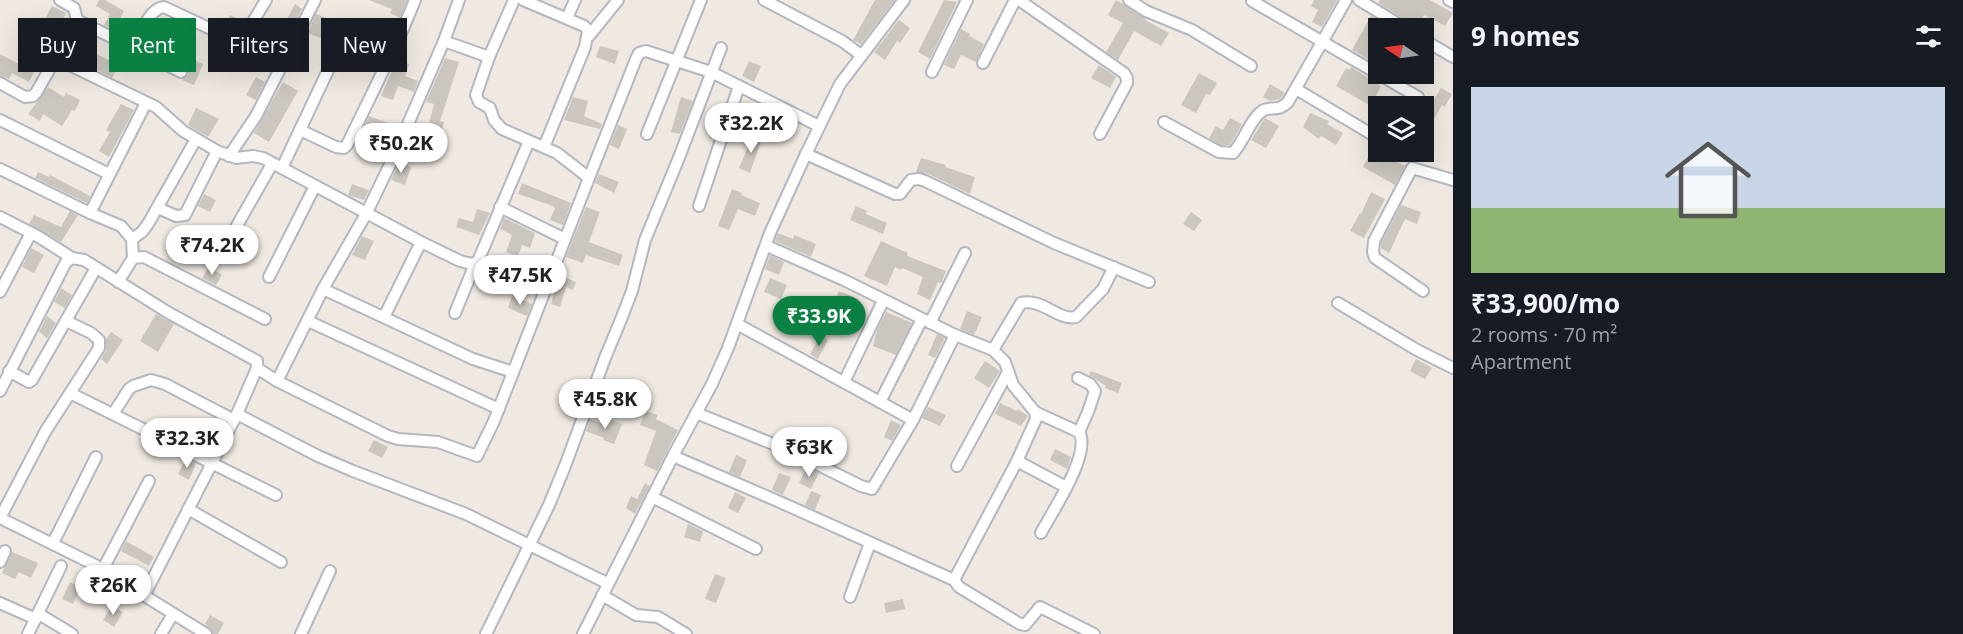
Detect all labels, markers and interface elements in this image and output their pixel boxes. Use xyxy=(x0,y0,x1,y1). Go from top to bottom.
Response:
chip: Buy xyxy=(18,18,97,72)
chip: Rent xyxy=(109,18,196,72)
chip: Filters xyxy=(208,18,309,72)
chip: New xyxy=(321,18,407,72)
north arrow xyxy=(1368,18,1434,84)
map controls xyxy=(1368,18,1434,162)
text: 9 homes xyxy=(1471,18,1580,54)
icon: filters xyxy=(1912,20,1945,53)
button: layers xyxy=(1368,96,1434,162)
pin: ₹32.2K xyxy=(702,103,800,154)
text: ₹32.2K xyxy=(719,109,783,136)
pin: ₹50.2K xyxy=(352,123,450,174)
icon: home xyxy=(1654,126,1762,234)
text: ₹50.2K xyxy=(369,129,433,156)
pin: ₹74.2K xyxy=(163,225,261,276)
text: ₹74.2K xyxy=(180,231,244,258)
pin: ₹47.5K xyxy=(471,255,569,306)
text: ₹47.5K xyxy=(488,261,552,288)
text: ₹33,900/mo xyxy=(1471,285,1620,321)
pin: ₹33.9K xyxy=(770,296,868,347)
text: ₹33.9K xyxy=(787,302,851,329)
text: 2 rooms · 70 m² xyxy=(1471,321,1617,348)
text: Apartment xyxy=(1471,348,1571,375)
pin: ₹45.8K xyxy=(556,379,654,430)
text: ₹45.8K xyxy=(573,385,637,412)
pin: ₹32.3K xyxy=(138,418,236,469)
text: ₹32.3K xyxy=(155,424,219,451)
pin: ₹63K xyxy=(773,427,845,478)
text: ₹63K xyxy=(785,433,833,460)
pin: ₹26K xyxy=(77,565,149,616)
text: ₹26K xyxy=(89,571,137,598)

